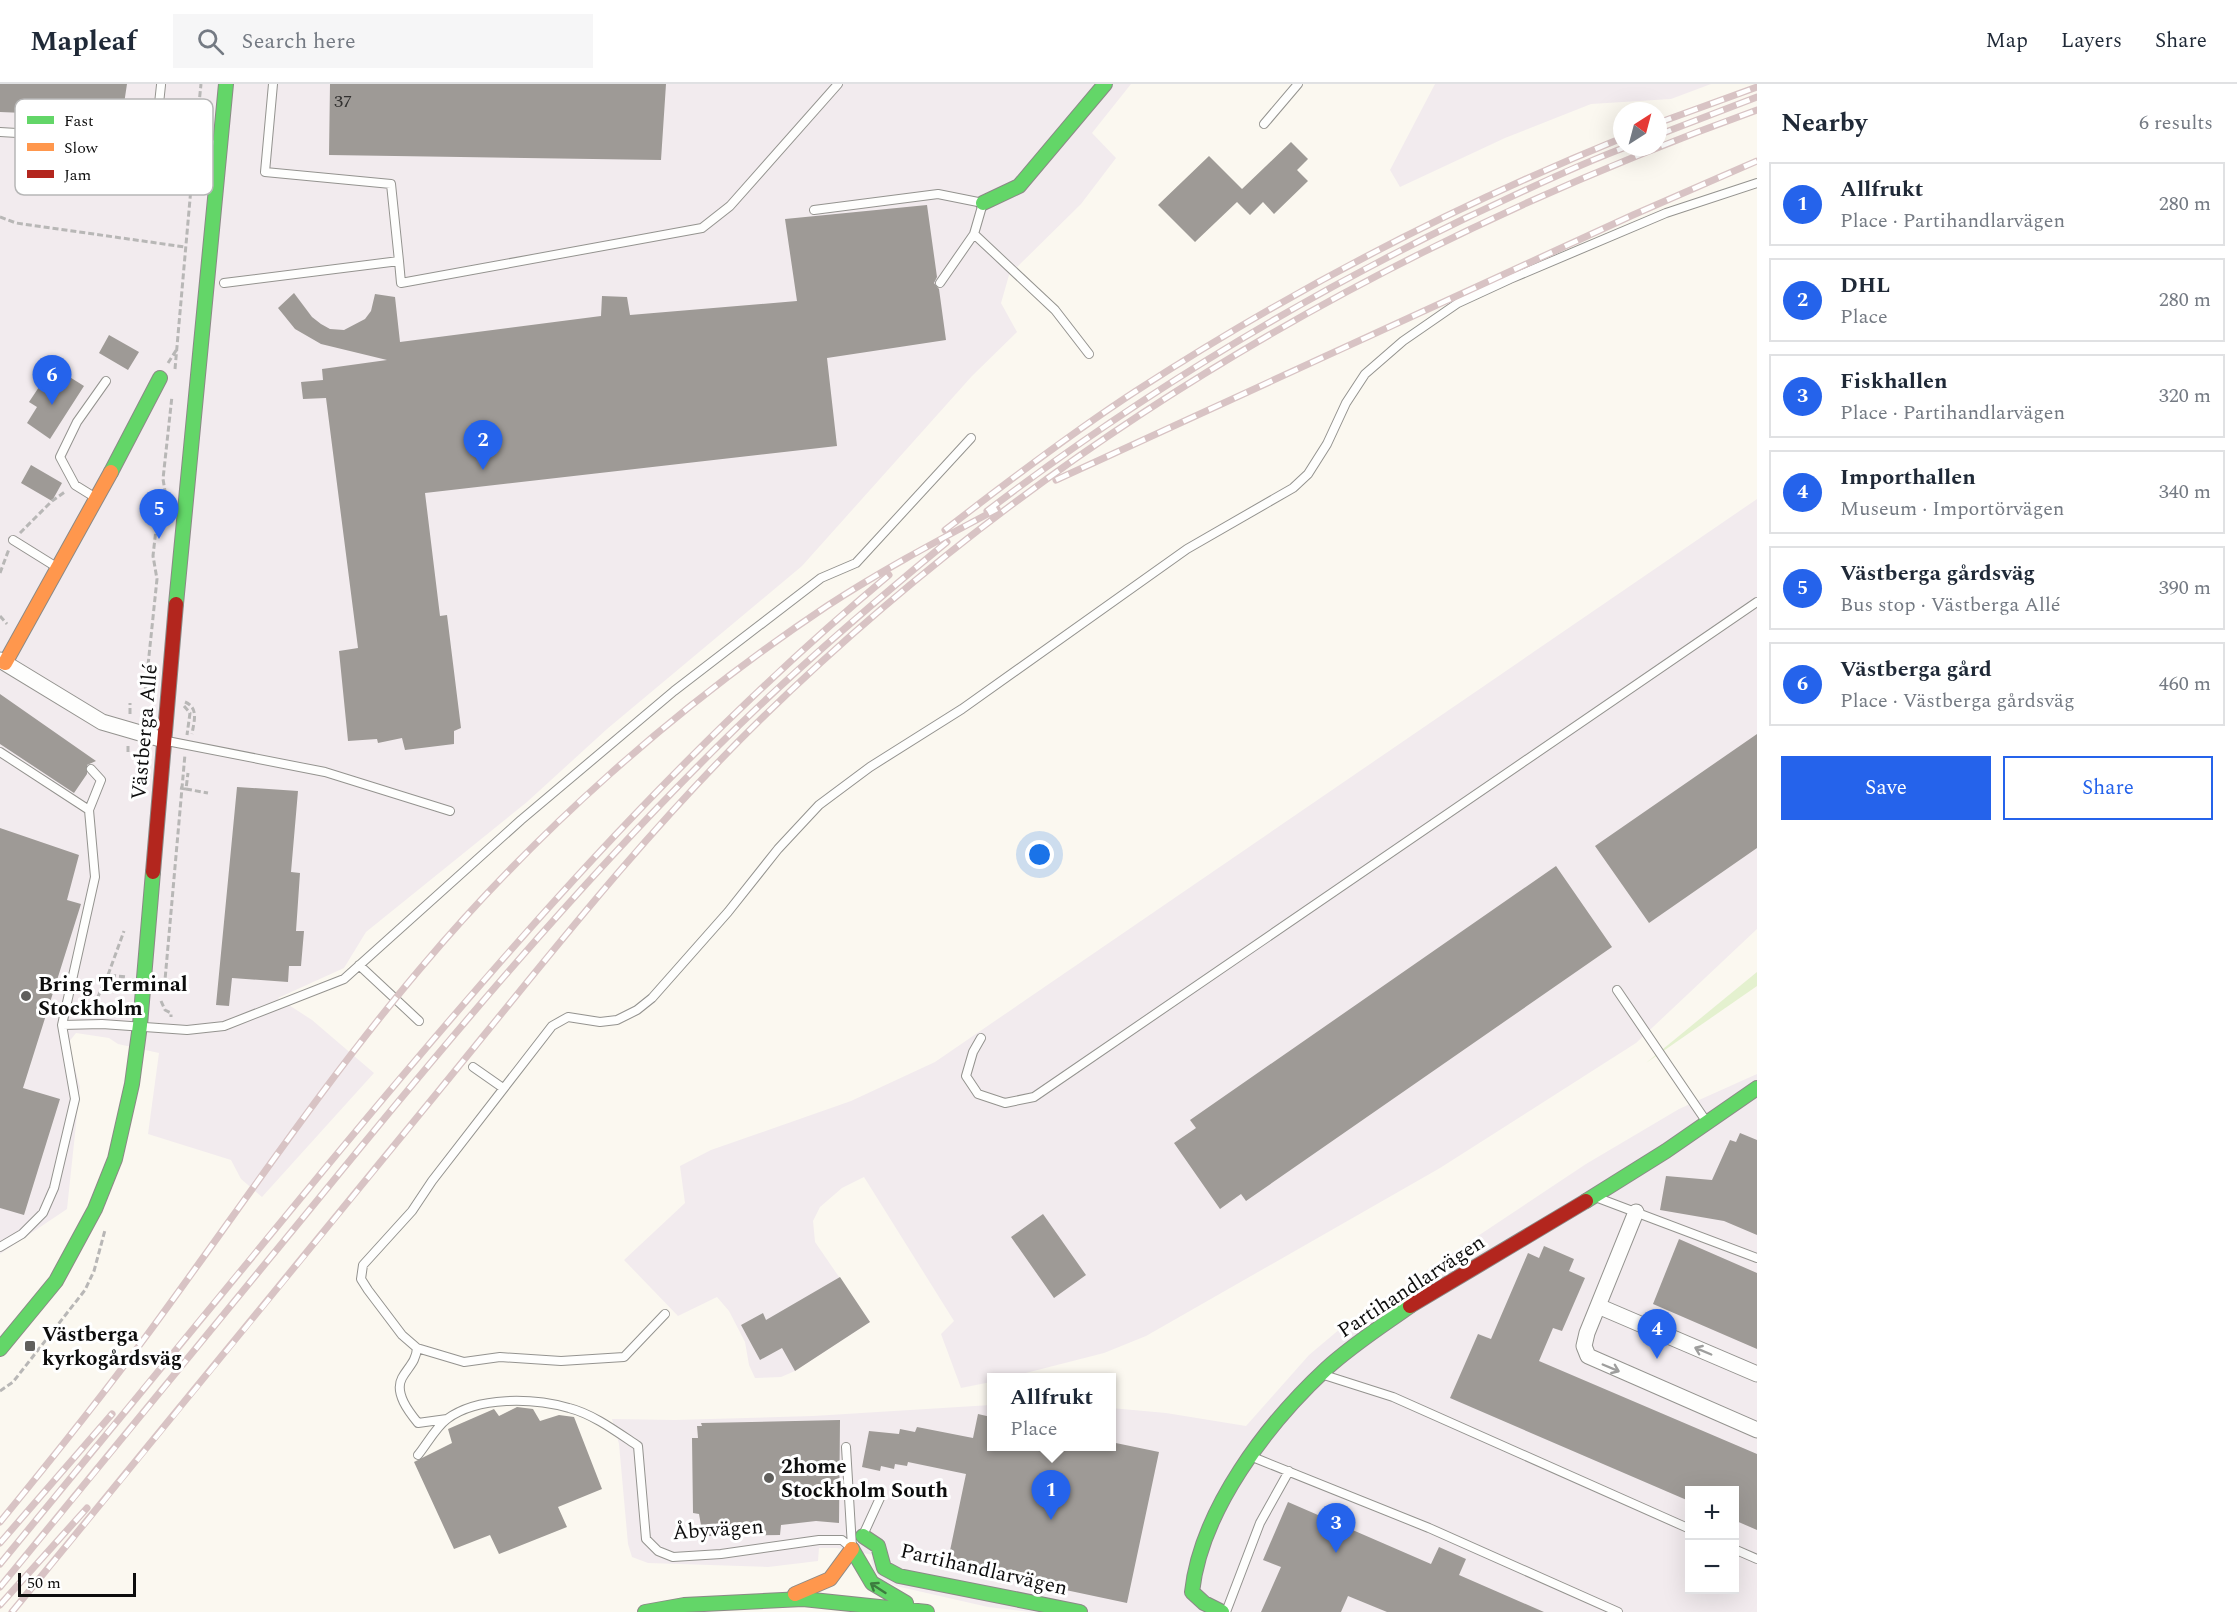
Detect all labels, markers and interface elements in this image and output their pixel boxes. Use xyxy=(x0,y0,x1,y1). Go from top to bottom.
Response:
search box xyxy=(173,14,593,68)
text: Mapleaf xyxy=(30,20,137,63)
icon: search xyxy=(194,25,227,58)
text: Search here xyxy=(242,25,356,58)
text: Map xyxy=(1986,25,2028,57)
text: Layers xyxy=(2061,25,2122,57)
text: Share xyxy=(2155,25,2207,57)
house number: 37 xyxy=(334,88,352,115)
legend xyxy=(15,99,213,195)
north arrow xyxy=(1613,102,1667,156)
text: Nearby xyxy=(1781,103,1867,143)
text: 6 results xyxy=(2139,108,2213,138)
text: Fast xyxy=(64,109,94,133)
text: Slow xyxy=(64,136,99,160)
text: Jam xyxy=(64,163,92,187)
text: Allfrukt xyxy=(1840,173,1923,206)
text: 1 xyxy=(1797,189,1808,219)
text: 280 m xyxy=(2159,189,2211,219)
text: Place · Partihandlarvägen xyxy=(1840,206,2065,236)
text: DHL xyxy=(1840,269,1890,302)
text: 2 xyxy=(1797,285,1808,315)
text: 280 m xyxy=(2159,285,2211,315)
text: Place xyxy=(1840,302,1888,332)
pin: 6 xyxy=(32,356,72,405)
text: Fiskhallen xyxy=(1840,365,1948,398)
text: 3 xyxy=(1797,381,1808,411)
text: 320 m xyxy=(2159,381,2211,411)
text: Place · Partihandlarvägen xyxy=(1840,398,2065,428)
pin: 2 xyxy=(464,420,502,470)
text: Importhallen xyxy=(1840,461,1976,494)
text: 4 xyxy=(1797,477,1808,507)
text: 340 m xyxy=(2159,477,2211,507)
pin: 5 xyxy=(140,490,178,539)
text: Museum · Importörvägen xyxy=(1840,494,2064,524)
text: Västberga gårdsväg xyxy=(1840,557,2035,590)
text: 5 xyxy=(1797,573,1808,603)
text: 390 m xyxy=(2159,573,2211,603)
text: Bus stop · Västberga Allé xyxy=(1840,590,2060,620)
text: Västberga gård xyxy=(1840,653,1992,686)
street label: Västberga Allé xyxy=(123,663,167,801)
text: 6 xyxy=(1797,669,1808,699)
text: 460 m xyxy=(2159,669,2211,699)
text: Place · Västberga gårdsväg xyxy=(1840,686,2075,716)
button: Save xyxy=(1781,756,1991,820)
button: Share xyxy=(2003,756,2213,820)
your location xyxy=(1025,840,1054,869)
place label: Bring Terminal Stockholm xyxy=(38,969,188,1025)
marker: Bring Terminal Stockholm xyxy=(19,989,33,1003)
street label: Partihandlarvägen xyxy=(1331,1227,1492,1347)
pin: 4 xyxy=(1638,1310,1676,1359)
place label: Västberga kyrkogårdsväg xyxy=(42,1319,182,1375)
marker: Västberga kyrkogårdsväg xyxy=(23,1339,37,1353)
one-way arrow xyxy=(1695,1345,1713,1356)
one-way arrow xyxy=(1602,1363,1620,1374)
popup xyxy=(987,1373,1116,1451)
text: Allfrukt xyxy=(1010,1381,1093,1414)
text: Place xyxy=(1010,1414,1058,1444)
place label: 2home Stockholm South xyxy=(781,1451,948,1507)
pin: 1 xyxy=(1032,1470,1070,1520)
marker: 2home Stockholm South xyxy=(762,1471,776,1485)
map controls xyxy=(1685,1486,1739,1594)
button: + xyxy=(1685,1486,1739,1540)
pin: 3 xyxy=(1316,1504,1356,1553)
street label: Åbyvägen xyxy=(672,1511,765,1549)
street label: Partihandlarvägen xyxy=(897,1535,1070,1605)
button: − xyxy=(1685,1540,1739,1594)
scale bar xyxy=(18,1570,136,1598)
text: 50 m xyxy=(27,1571,61,1595)
one-way arrow xyxy=(870,1582,886,1594)

